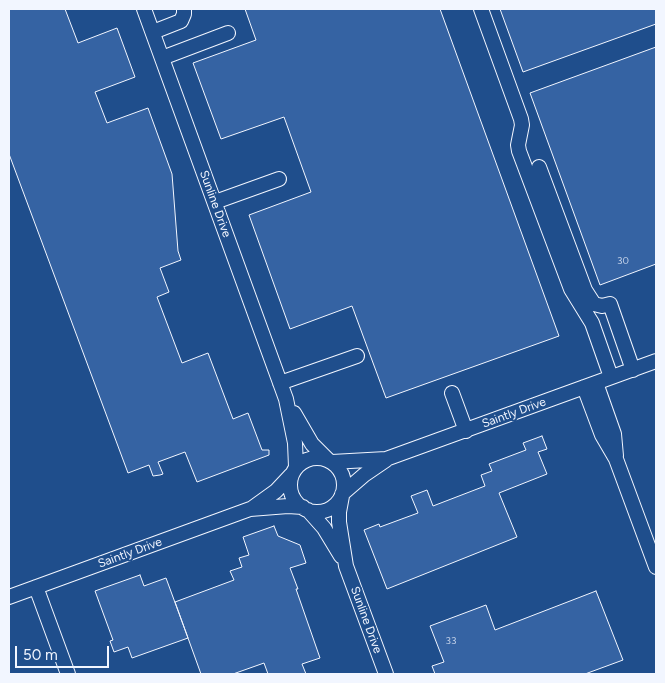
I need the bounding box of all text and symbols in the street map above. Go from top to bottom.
street label: Sunline Drive [196,169,234,239]
house number: 30 [617,255,629,267]
street label: Saintly Drive [480,395,548,431]
street label: Saintly Drive [96,535,164,571]
street label: Sunline Drive [347,585,385,655]
house number: 33 [446,635,456,647]
scale bar [18,636,111,668]
text: 50 m [23,646,58,664]

